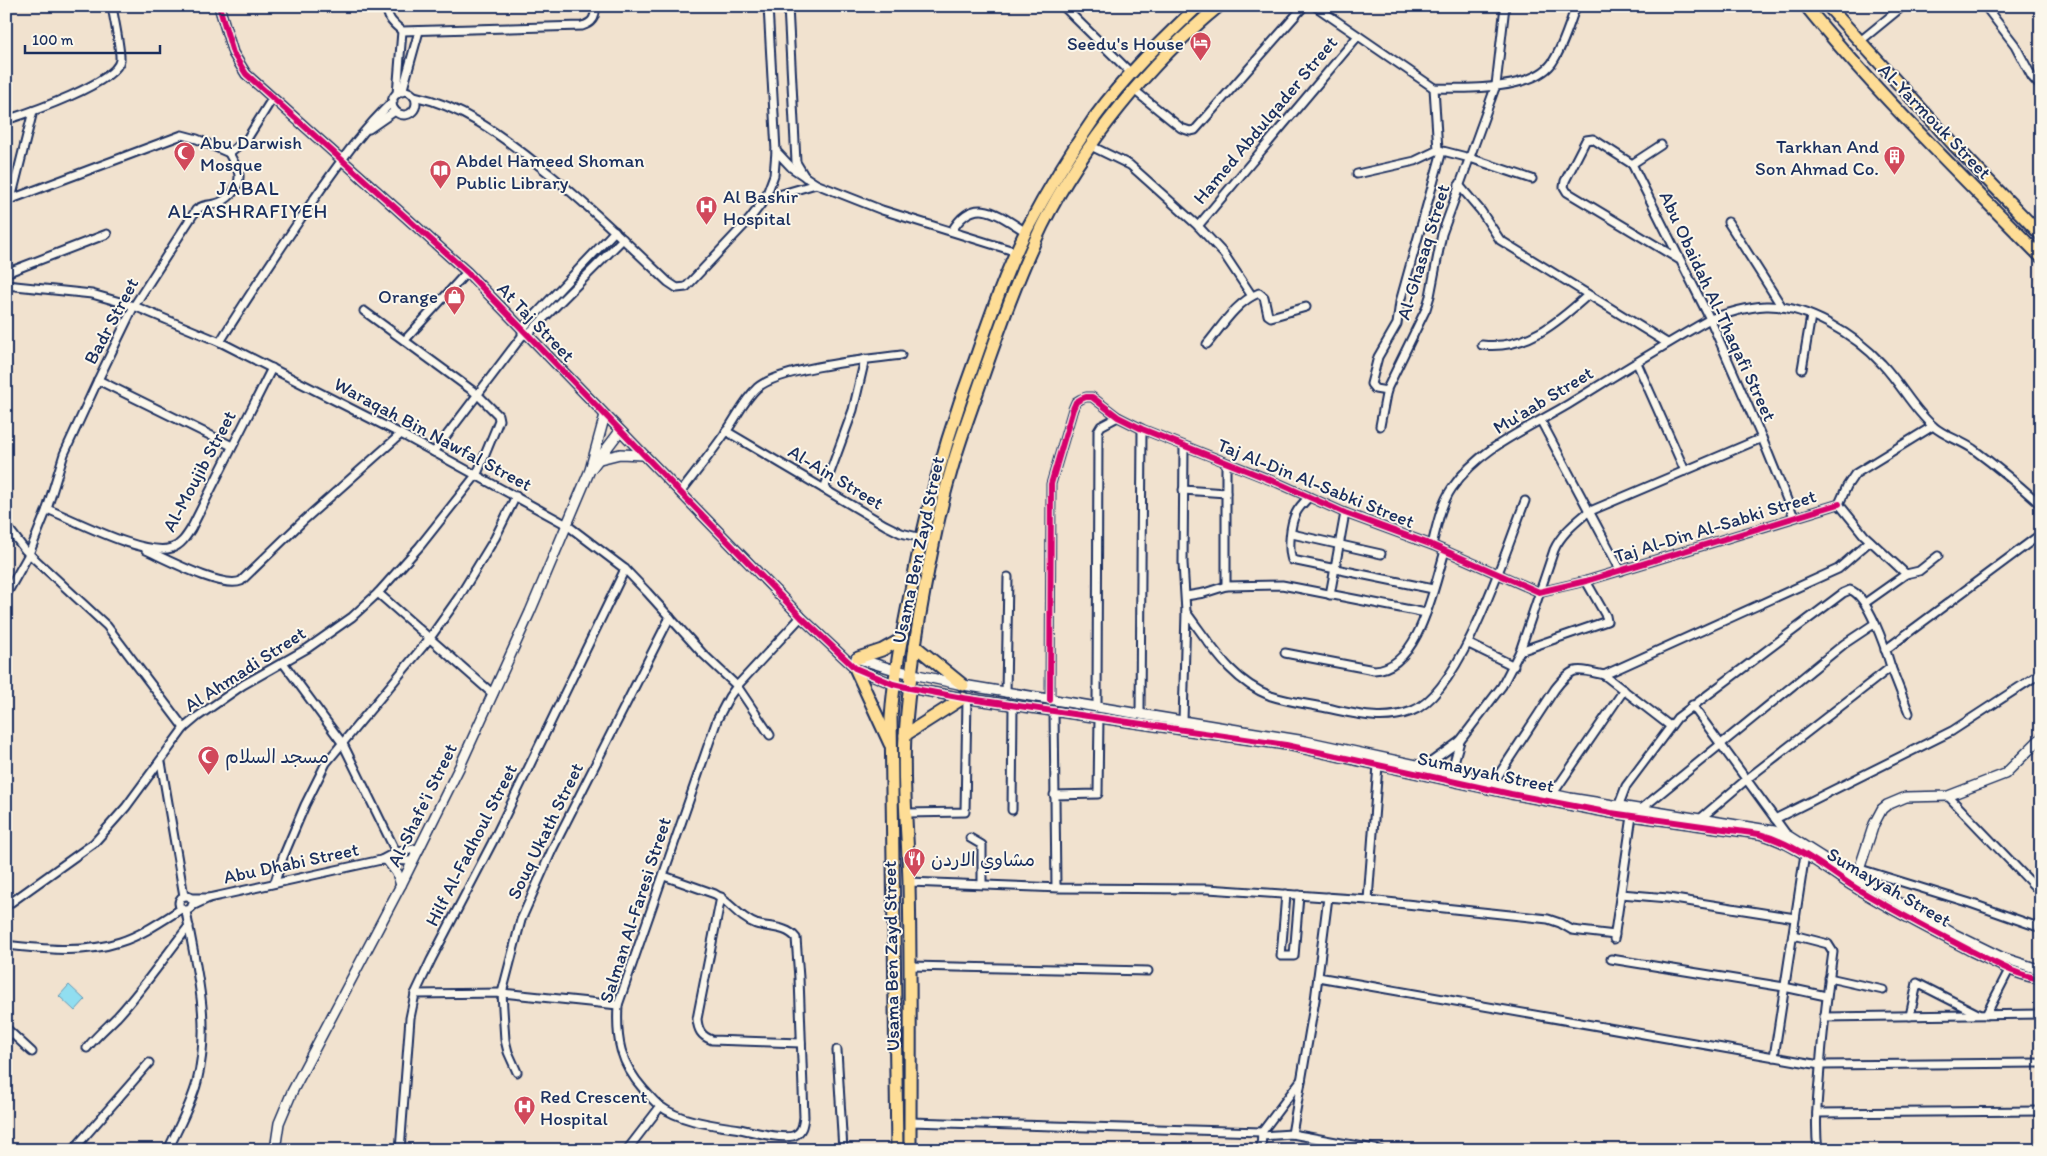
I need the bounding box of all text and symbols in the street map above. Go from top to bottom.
scale bar [25,22,160,54]
text: 100 m [32,31,74,49]
street label: Hamed Abdulqader Street [1188,31,1342,209]
hotel icon: Seedu's House [1188,31,1212,62]
place label: Seedu's House [1067,32,1184,55]
street label: Al-Yarmouk Street [1874,58,1996,184]
place label: Abu Darwish Mosque [200,131,302,176]
place label: Tarkhan And Son Ahmad Co. [1755,135,1880,180]
mosque icon: Abu Darwish Mosque [172,141,196,172]
building icon: Tarkhan And Son Ahmad Co. [1883,145,1907,176]
place label: Abdel Hameed Shoman Public Library [456,149,644,194]
library icon: Abdel Hameed Shoman Public Library [428,159,452,190]
district label: JABAL AL-ASHRAFIYEH [168,176,328,223]
street label: Al-Ghasaq Street [1391,181,1455,323]
place label: Al Bashir Hospital [723,185,798,230]
street label: Abu Obaidah Al-Thaqafi Street [1654,187,1782,425]
hospital icon: Al Bashir Hospital [695,195,719,226]
street label: Badr Street [79,274,143,368]
street label: At Taj Street [492,277,580,367]
shop icon: Orange [442,284,466,315]
place label: Orange [378,285,438,308]
street label: Mu'aab Street [1489,361,1597,439]
street label: Waraqah Bin Nawfal Street [330,372,536,496]
street label: Al-Moujib Street [157,406,241,536]
street label: Taj Al-Din Al-Sabki Street [1214,433,1418,533]
street label: Al-Ain Street [784,440,888,514]
street label: Usama Ben Zayd Street [887,454,949,646]
street label: Taj Al-Din Al-Sabki Street [1611,484,1819,568]
street label: Al Ahmadi Street [180,621,310,717]
street label: Al-Shafe'i Street [382,739,462,871]
mosque icon: مسجد السلام [197,744,221,775]
place label: مسجد السلام [225,745,329,771]
street label: Sumayyah Street [1415,746,1557,798]
street label: Souq Ukath Street [502,759,588,903]
street label: Hilf Al-Fadhoul Street [420,760,522,930]
street label: Salman Al-Faresi Street [594,814,676,1006]
street label: Abu Dhabi Street [221,837,361,889]
street label: Sumayyah Street [1823,842,1955,932]
restaurant icon: مشاوي الاردن [903,847,927,878]
place label: مشاوي الاردن [931,848,1035,874]
street label: Usama Ben Zayd Street [878,860,904,1052]
place label: Red Crescent Hospital [540,1085,647,1130]
hospital icon: Red Crescent Hospital [512,1095,536,1126]

